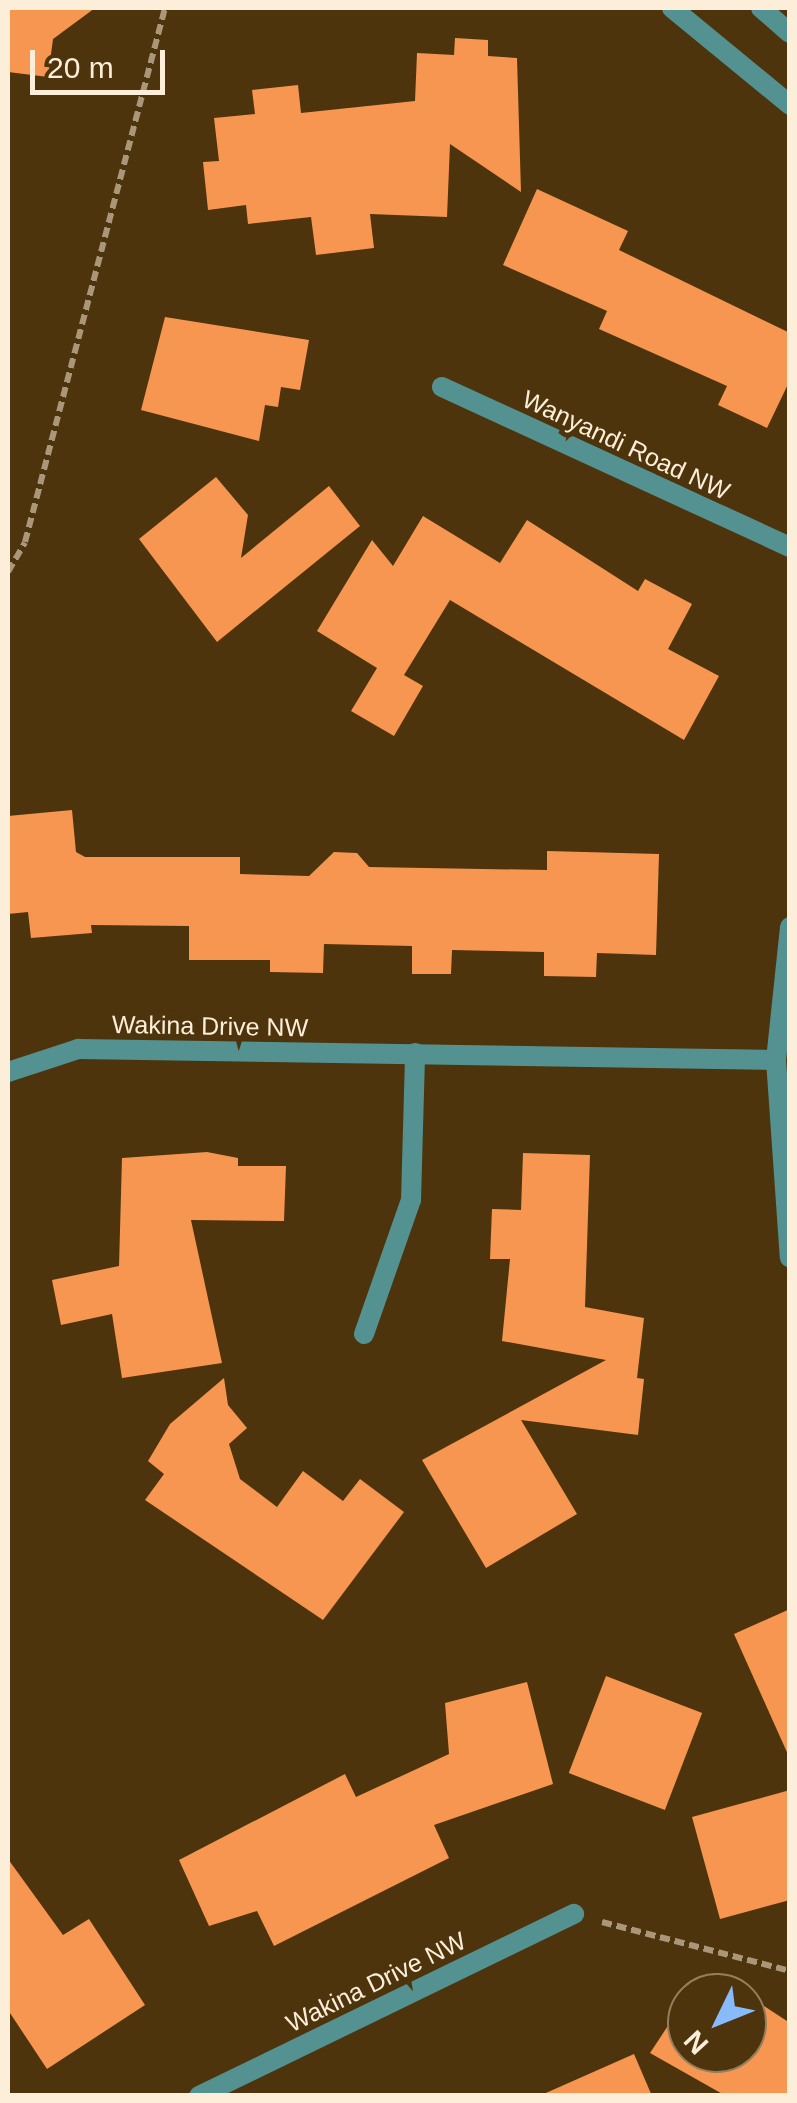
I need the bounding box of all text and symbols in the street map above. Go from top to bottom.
scale bar [35,30,170,92]
text: 20 m [47,51,114,84]
street label: Wanyandi Road NW [517,384,735,506]
street label: Wakina Drive NW [112,1009,308,1043]
street label: Wakina Drive NW [281,1925,471,2039]
north arrow [667,1973,767,2073]
text: N [678,2024,714,2060]

